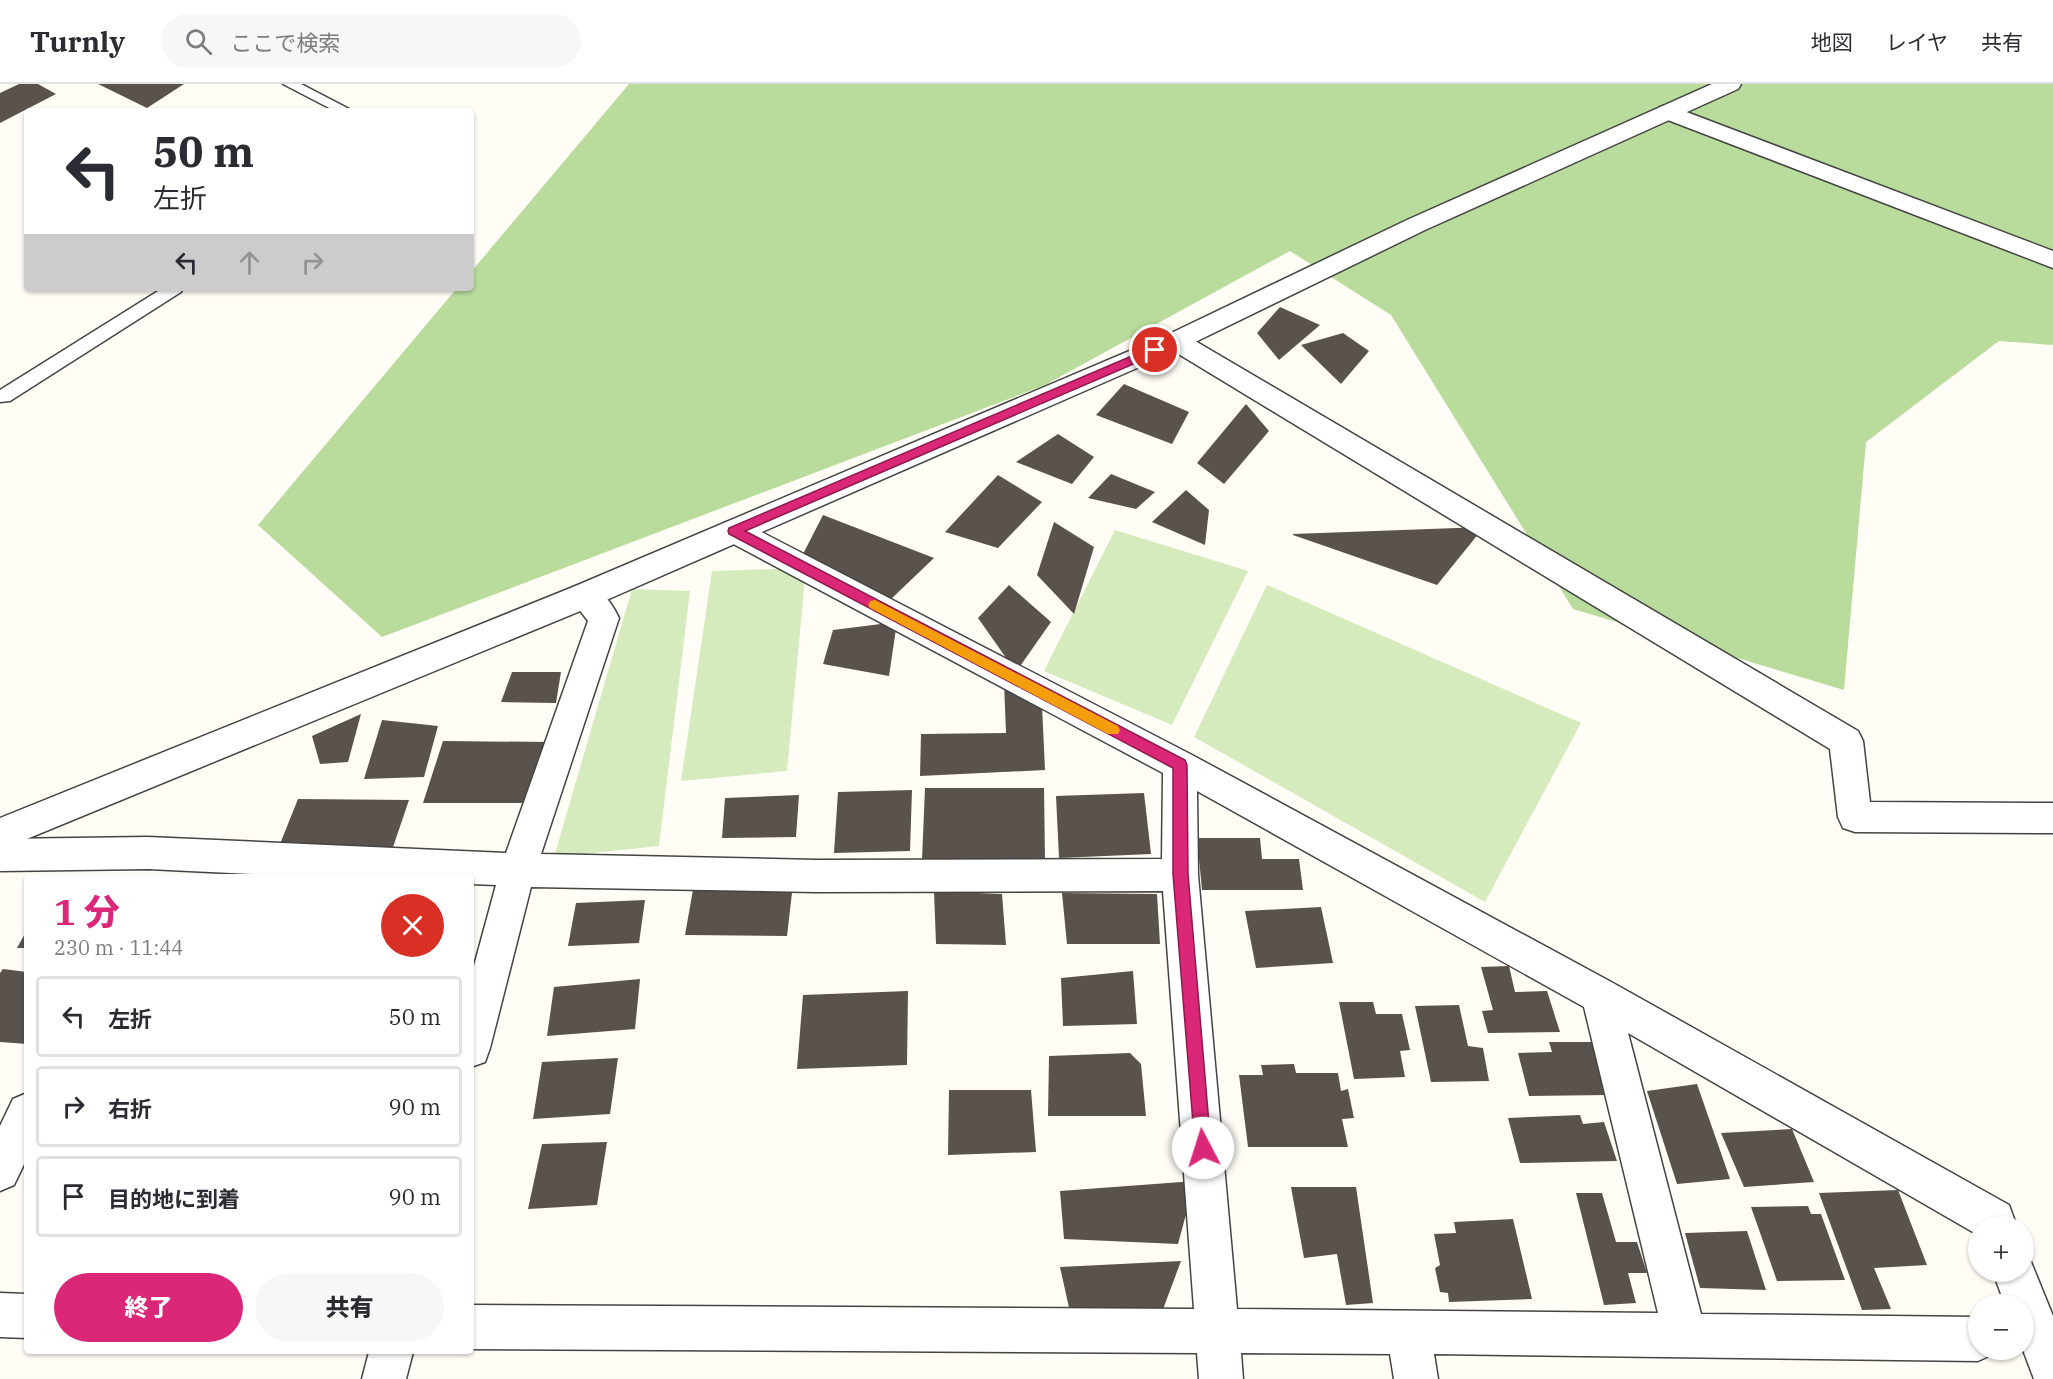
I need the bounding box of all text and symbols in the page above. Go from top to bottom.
search box [161,14,581,68]
text: Turnly [30,23,125,60]
icon: search [182,25,215,58]
text: ここで検索 [230,28,340,57]
text: 地図 [1811,28,1853,56]
text: レイヤ [1886,28,1948,56]
text: 共有 [1981,28,2023,56]
text: 50 m [153,124,254,179]
icon: left [54,132,132,210]
text: 左折 [153,180,207,215]
icon: left [170,246,203,279]
icon: ahead [233,246,266,279]
icon: right [296,246,329,279]
pin [1129,324,1180,375]
icon: arrive [1138,333,1171,366]
text: 1 分 [54,888,120,935]
button: close [381,894,444,957]
text: 230 m · 11:44 [54,934,183,961]
icon: left [57,1000,90,1033]
text: 50 m [389,1002,441,1031]
text: 左折 [108,1004,152,1033]
icon: right [57,1090,90,1123]
text: 90 m [389,1092,441,1121]
text: 右折 [108,1094,152,1123]
position arrow [1171,1116,1235,1180]
icon: arrive [57,1180,90,1213]
text: 90 m [389,1182,441,1211]
text: 目的地に到着 [108,1184,240,1213]
map controls [1968,1216,2034,1360]
button: + [1968,1216,2034,1282]
button: 終了 [54,1273,243,1342]
button: 共有 [255,1273,444,1342]
button: − [1968,1294,2034,1360]

